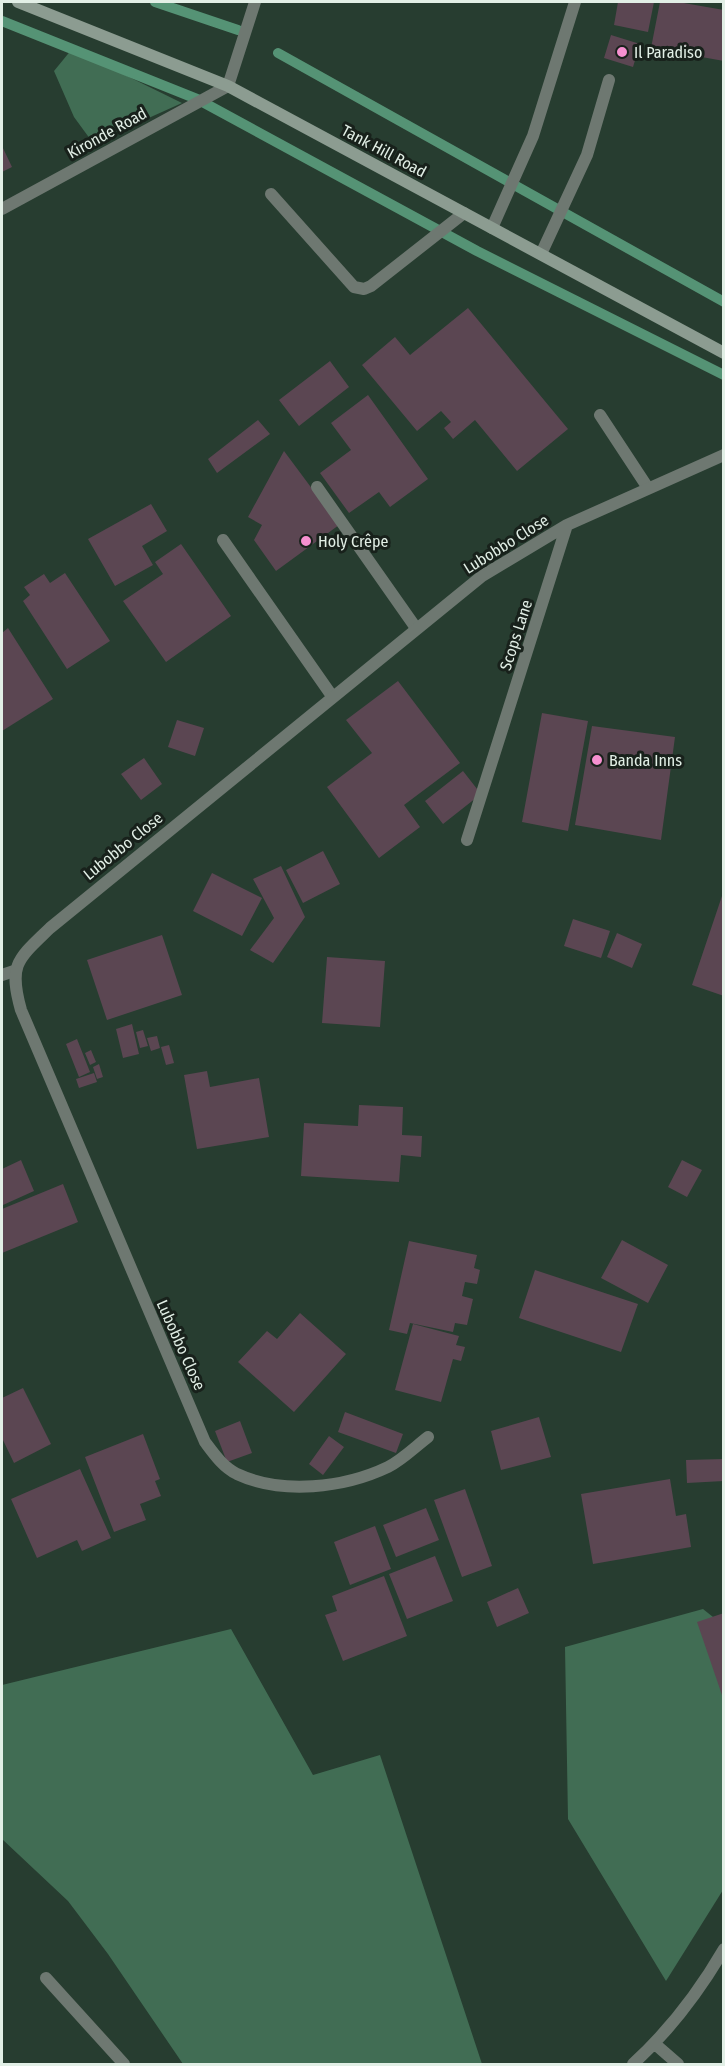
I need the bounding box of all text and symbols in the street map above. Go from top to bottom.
place label: Il Paradiso [634,43,702,62]
marker: Il Paradiso [615,45,629,59]
street label: Kironde Road [64,103,150,163]
street label: Tank Hill Road [338,121,430,181]
street label: Lubobbo Close [460,510,552,578]
place label: Holy Crêpe [318,532,389,551]
marker: Holy Crêpe [299,534,313,548]
street label: Scops Lane [496,597,536,673]
place label: Banda Inns [609,751,682,770]
marker: Banda Inns [590,753,604,767]
street label: Lubobbo Close [79,808,167,884]
street label: Lubobbo Close [153,1297,209,1393]

